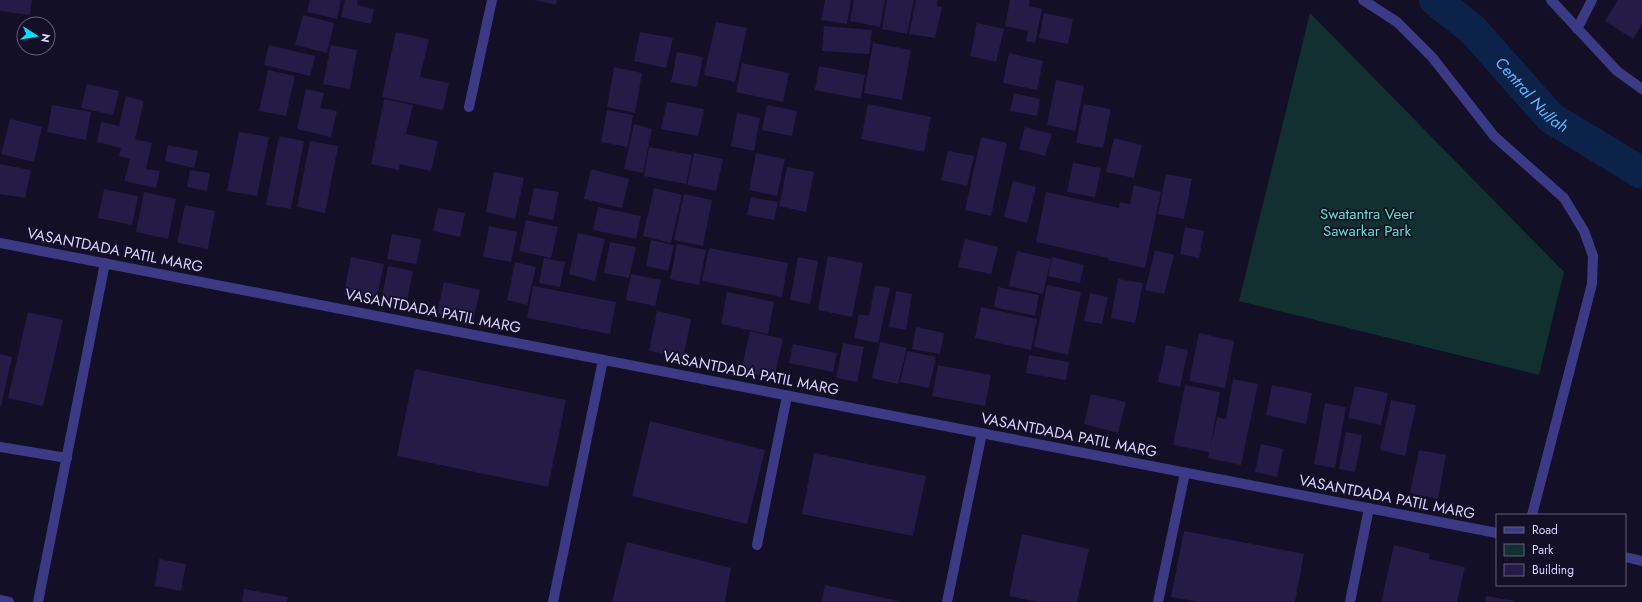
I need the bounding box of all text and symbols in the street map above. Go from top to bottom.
north arrow [16,16,56,56]
text: N [37,32,55,44]
water label: Central Nullah [1490,51,1573,138]
park label: Swatantra Veer Sawarkar Park [1320,203,1415,242]
street label: VASANTDADA PATIL MARG [25,222,205,278]
street label: VASANTDADA PATIL MARG [343,283,523,339]
street label: VASANTDADA PATIL MARG [661,345,841,401]
street label: VASANTDADA PATIL MARG [979,407,1159,463]
street label: VASANTDADA PATIL MARG [1297,469,1477,525]
legend [1496,514,1626,586]
text: Road [1532,521,1558,539]
text: Park [1532,541,1554,559]
text: Building [1532,561,1574,579]

